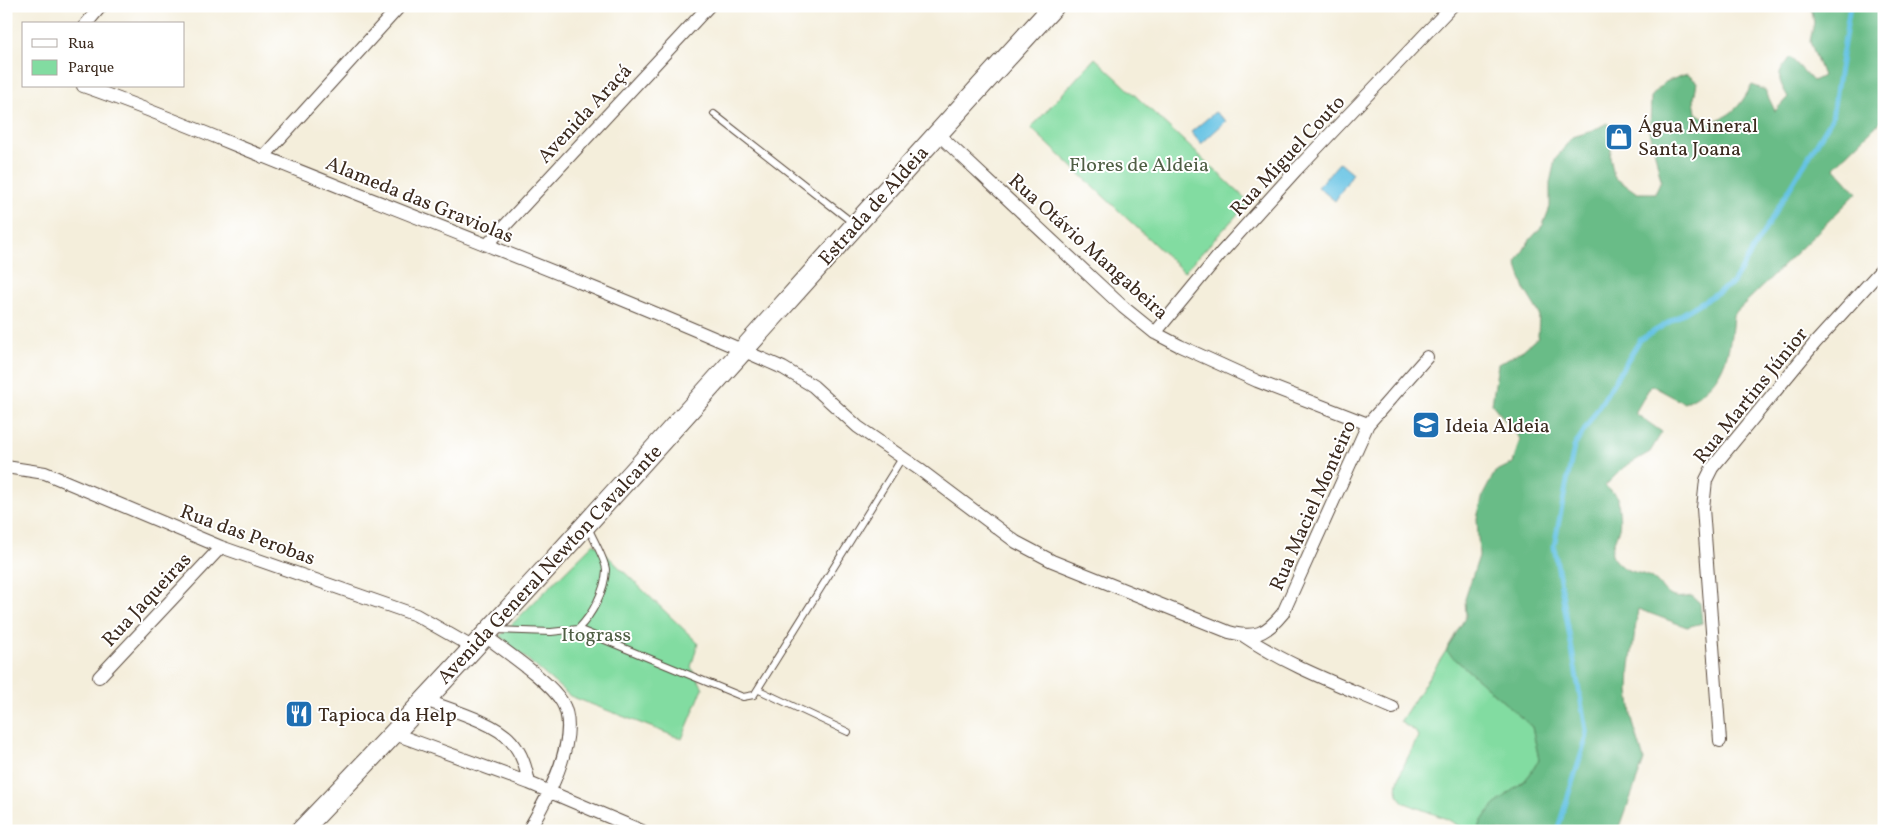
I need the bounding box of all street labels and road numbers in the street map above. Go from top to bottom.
street label: Avenida Araçá [532,58,639,170]
street label: Rua Miguel Couto [1225,89,1352,223]
street label: Estrada de Aldeia [813,140,936,272]
street label: Alameda das Graviolas [321,150,517,251]
street label: Rua Otávio Mangabeira [1002,168,1174,327]
street label: Rua Martins Júnior [1688,322,1815,470]
street label: Rua Maciel Monteiro [1264,416,1364,596]
street label: Avenida General Newton Cavalcante [432,439,669,692]
street label: Rua das Perobas [176,498,319,573]
street label: Rua Jaqueiras [96,547,199,654]

